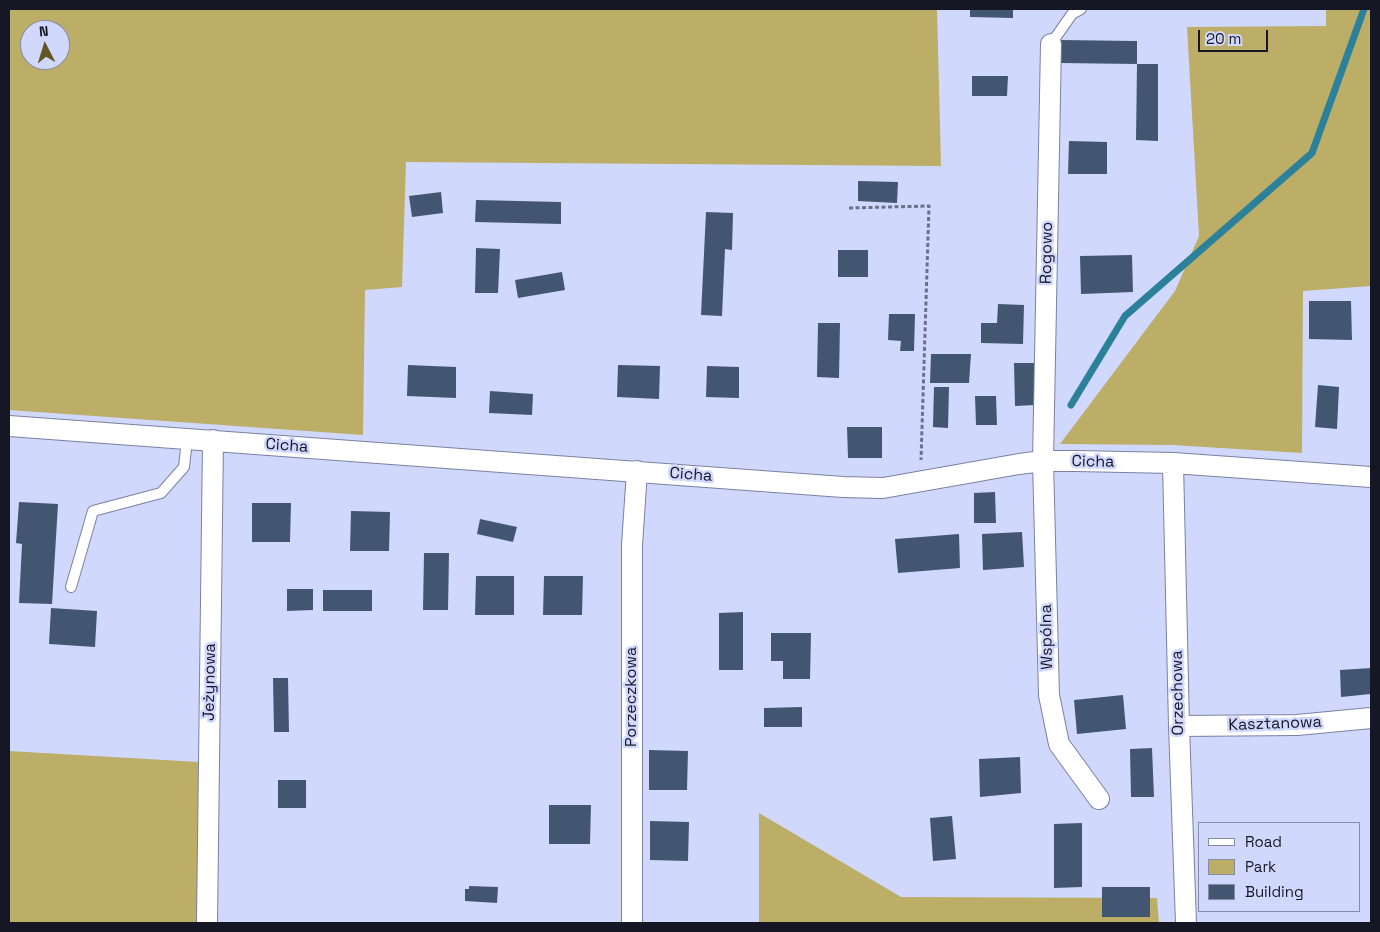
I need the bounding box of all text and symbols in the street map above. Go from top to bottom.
north arrow [20,20,70,70]
scale bar [1200,20,1270,52]
text: N [38,22,49,40]
text: 20 m [1206,29,1241,48]
street label: Rogowo [1037,222,1057,284]
street label: Cicha [265,435,309,457]
street label: Cicha [1071,452,1115,472]
street label: Cicha [669,464,713,486]
street label: Wspólna [1037,604,1057,670]
street label: Jeżynowa [200,643,220,721]
street label: Porzeczkowa [622,647,642,747]
street label: Orzechowa [1168,650,1188,736]
street label: Kasztanowa [1228,713,1322,735]
legend [1198,822,1360,912]
text: Road [1245,832,1282,851]
text: Park [1245,857,1276,876]
text: Building [1245,882,1304,901]

